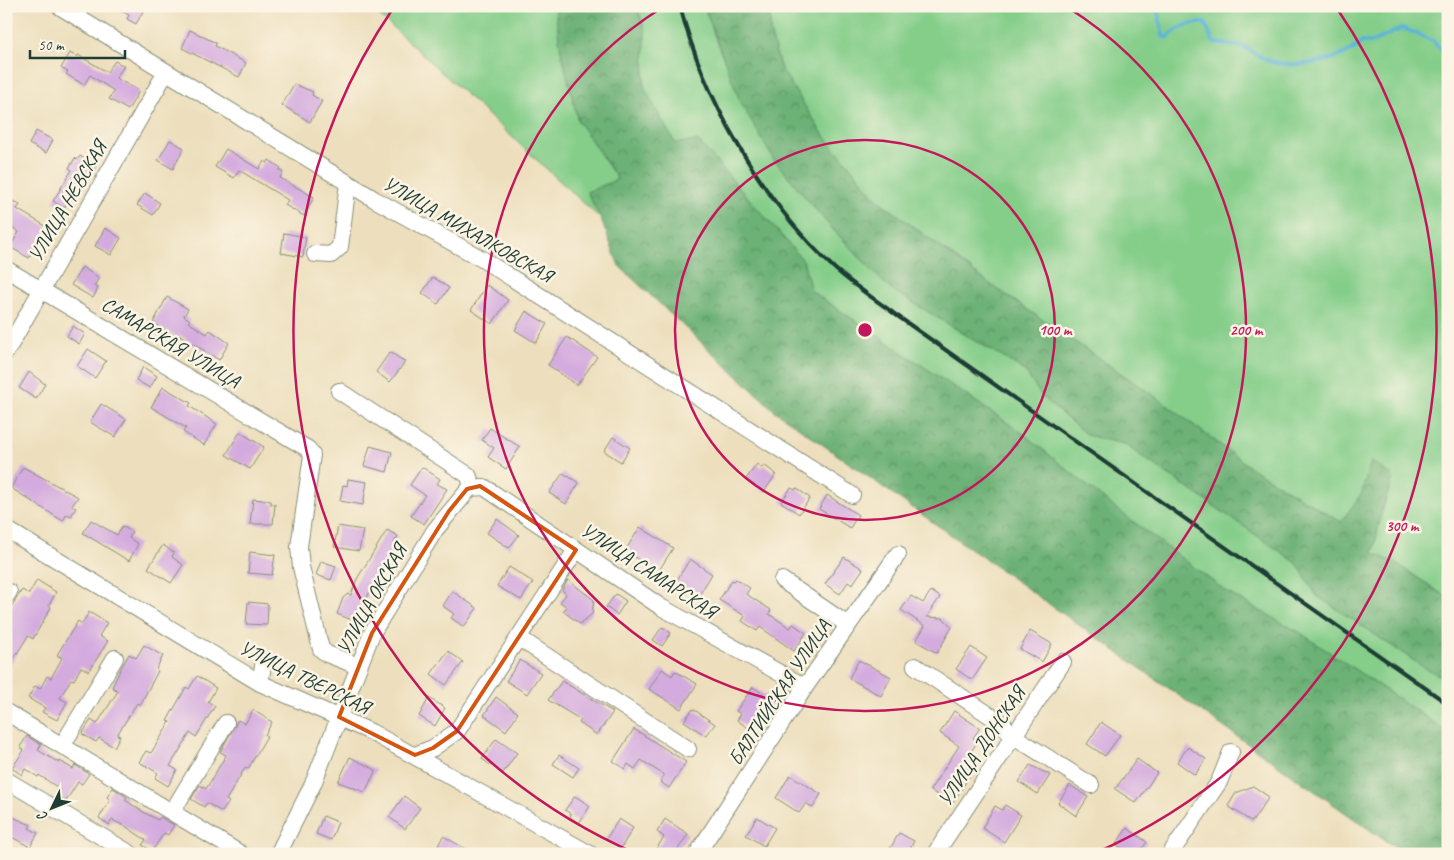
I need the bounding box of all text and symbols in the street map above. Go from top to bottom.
scale bar [30,28,125,60]
text: 50 m [38,36,65,55]
street label: УЛИЦА НЕВСКАЯ [23,134,114,266]
street label: УЛИЦА МИХАЛКОВСКАЯ [379,171,559,289]
street label: САМАРСКАЯ УЛИЦА [97,291,245,394]
centre of rings [856,321,874,339]
text: 100 m [1039,321,1073,340]
text: 200 m [1230,321,1264,340]
street label: УЛИЦА САМАРСКАЯ [576,517,724,625]
text: 300 m [1386,517,1420,536]
street label: УЛИЦА ОКСКАЯ [331,537,414,659]
street label: БАЛТИЙСКАЯ УЛИЦА [723,614,836,770]
street label: УЛИЦА ТВЕРСКАЯ [235,635,377,721]
street label: УЛИЦА ДОНСКАЯ [932,679,1033,811]
north arrow [28,782,78,832]
text: С [33,807,51,825]

